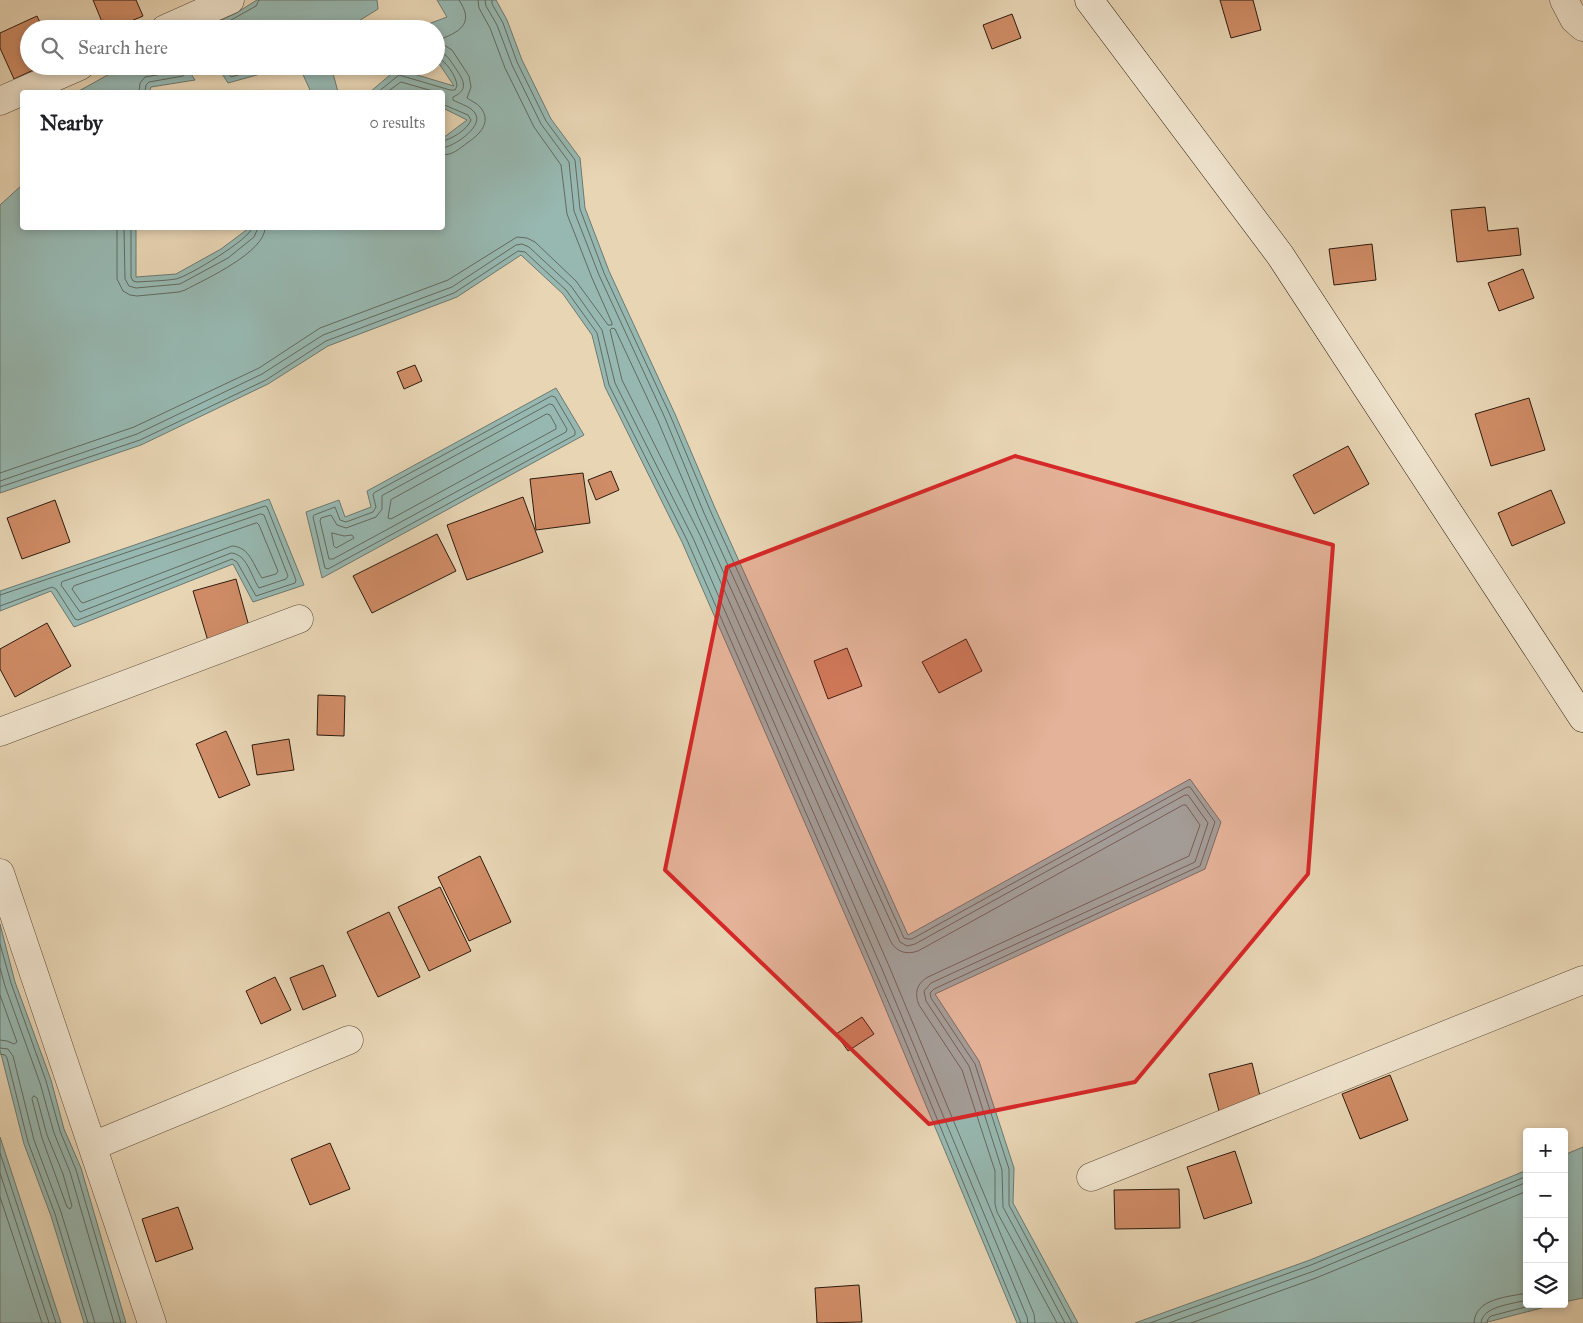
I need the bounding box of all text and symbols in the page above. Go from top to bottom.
search box [20,20,445,75]
icon: search [38,34,66,62]
text: Search here [78,36,168,59]
text: Nearby [40,110,103,136]
text: 0 results [370,113,425,132]
map controls [1523,1128,1568,1308]
button: + [1523,1128,1568,1173]
button: − [1523,1173,1568,1218]
button: locate [1523,1218,1568,1263]
button: layers [1523,1263,1568,1308]

